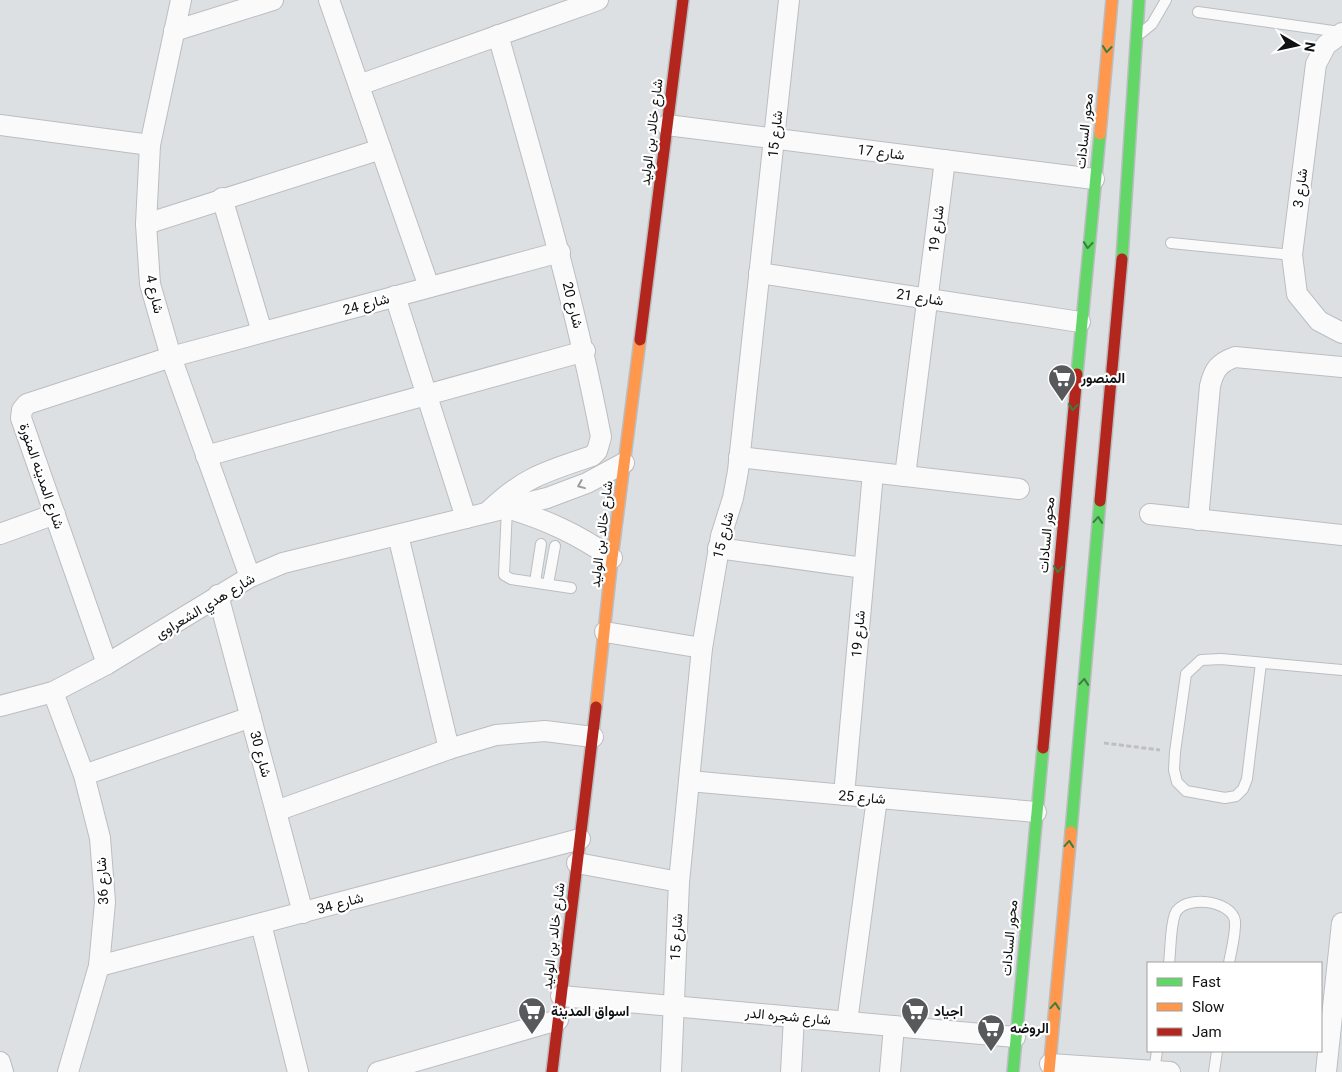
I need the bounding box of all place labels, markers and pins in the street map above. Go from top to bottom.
supermarket icon: المنصور [1047,363,1077,402]
place label: المنصور [1080,370,1125,387]
supermarket icon: اسواق المدينة [517,996,547,1035]
supermarket icon: اجياد [900,996,930,1035]
place label: اسواق المدينة [551,1003,629,1020]
place label: اجياد [934,1003,963,1020]
supermarket icon: الروضه [976,1013,1006,1052]
place label: الروضه [1010,1020,1049,1037]

